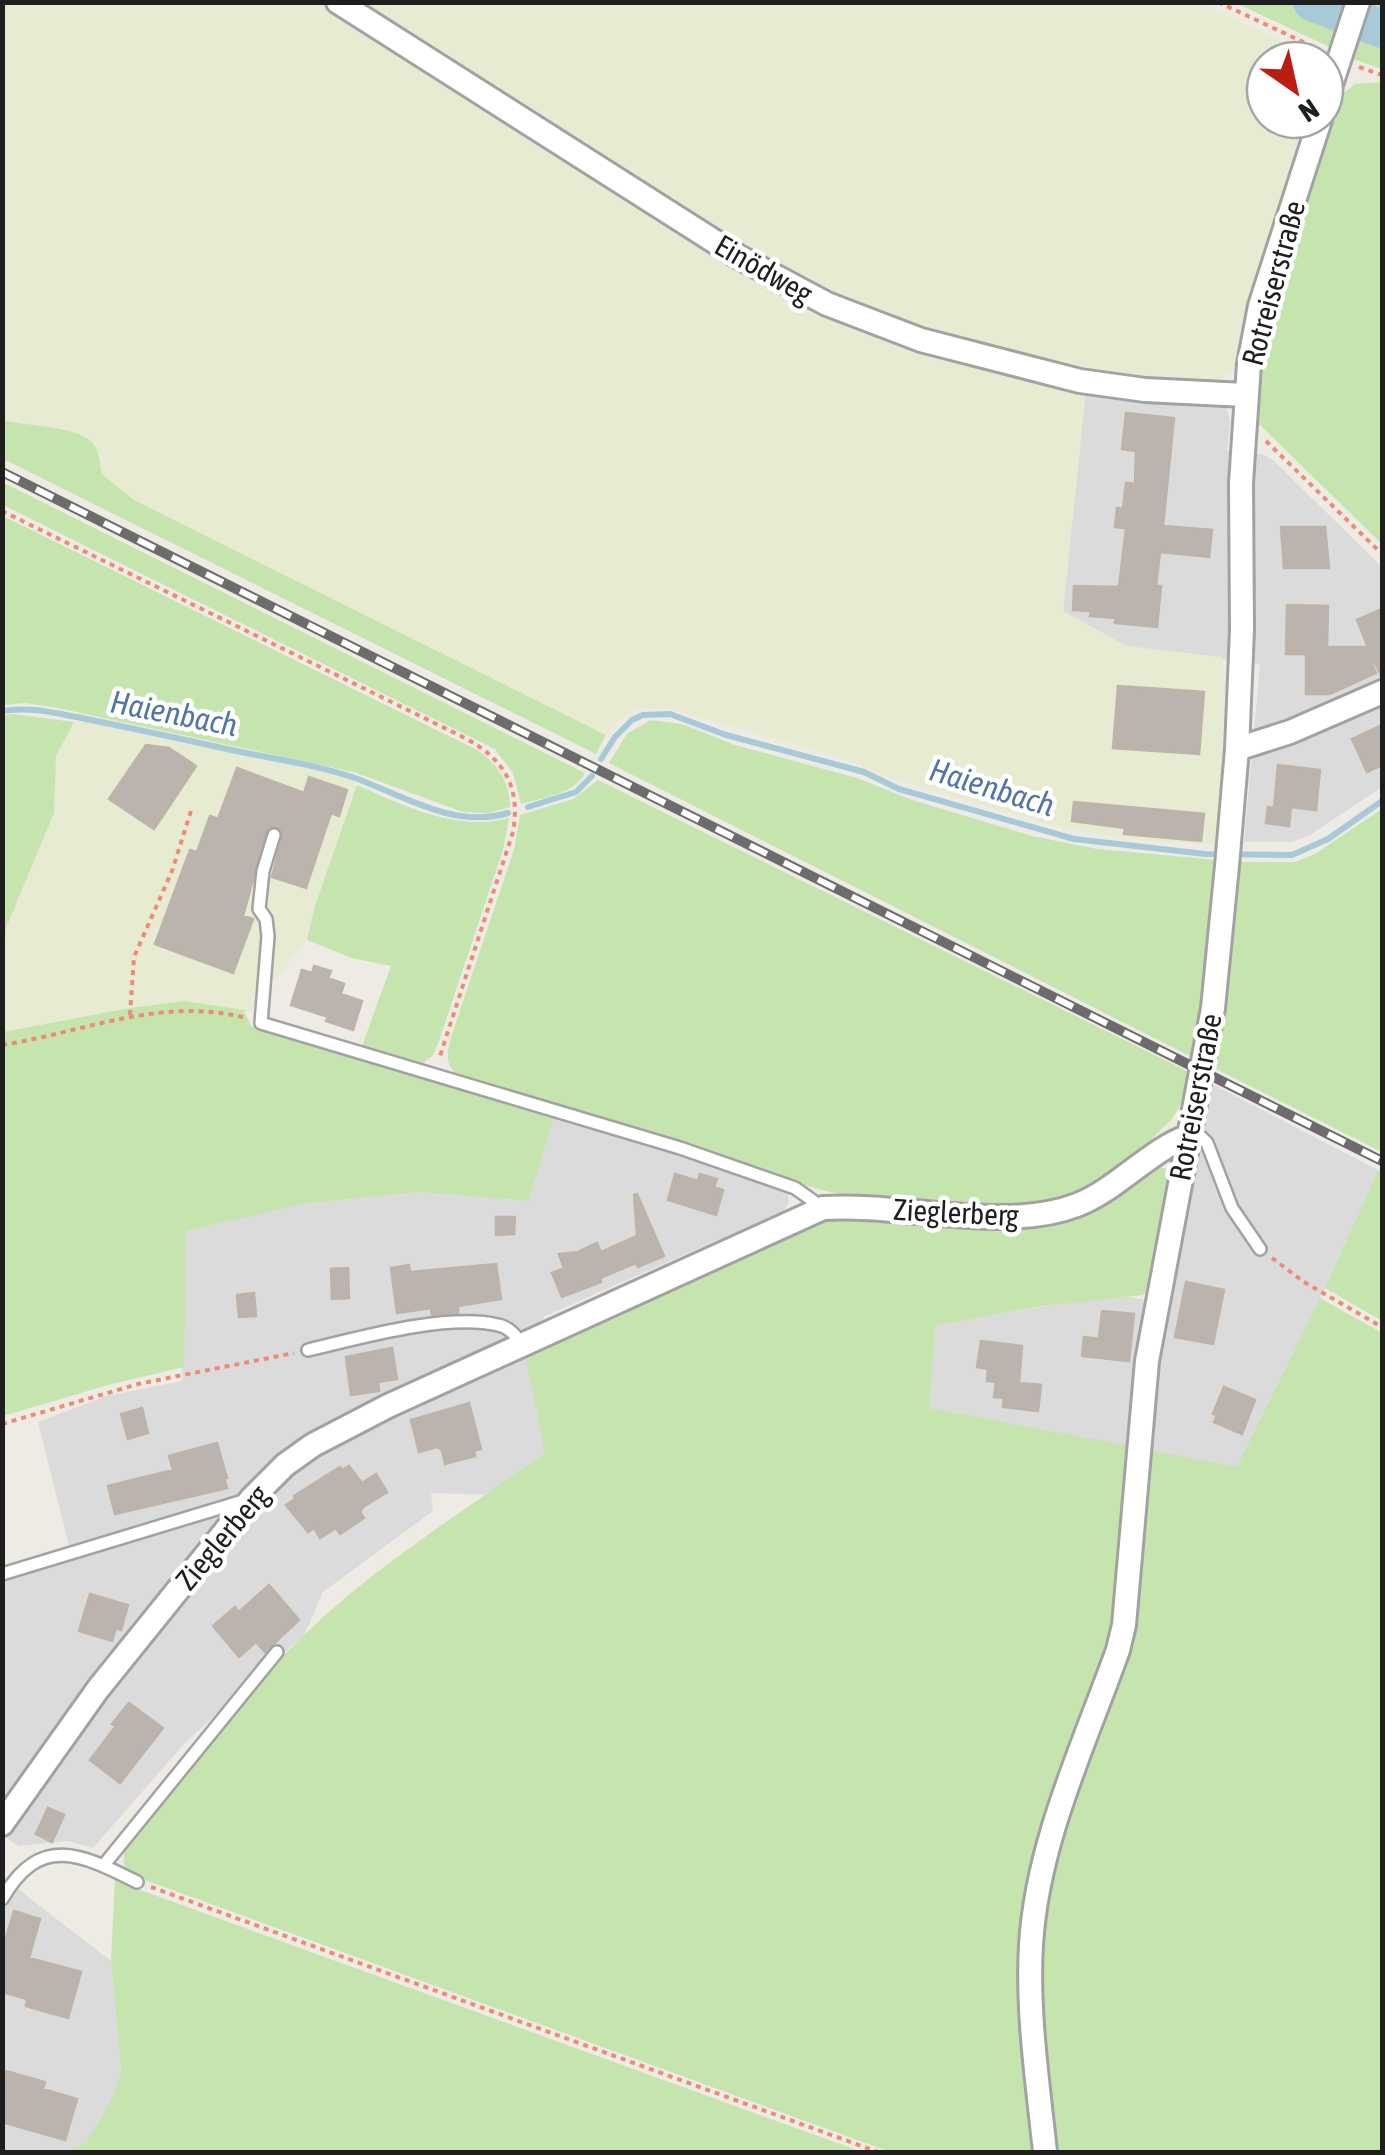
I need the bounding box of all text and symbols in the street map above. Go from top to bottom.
north arrow [1245,40,1345,140]
text: N [1293,93,1325,129]
street label: Rotreiserstraße [1235,197,1311,369]
street label: Einödweg [709,228,819,310]
water label: Haienbach [108,683,240,743]
water label: Haienbach [925,751,1059,823]
street label: Rotreiserstraße [1162,1011,1228,1183]
street label: Zieglerberg [892,1192,1020,1232]
street label: Zieglerberg [169,1478,275,1596]

